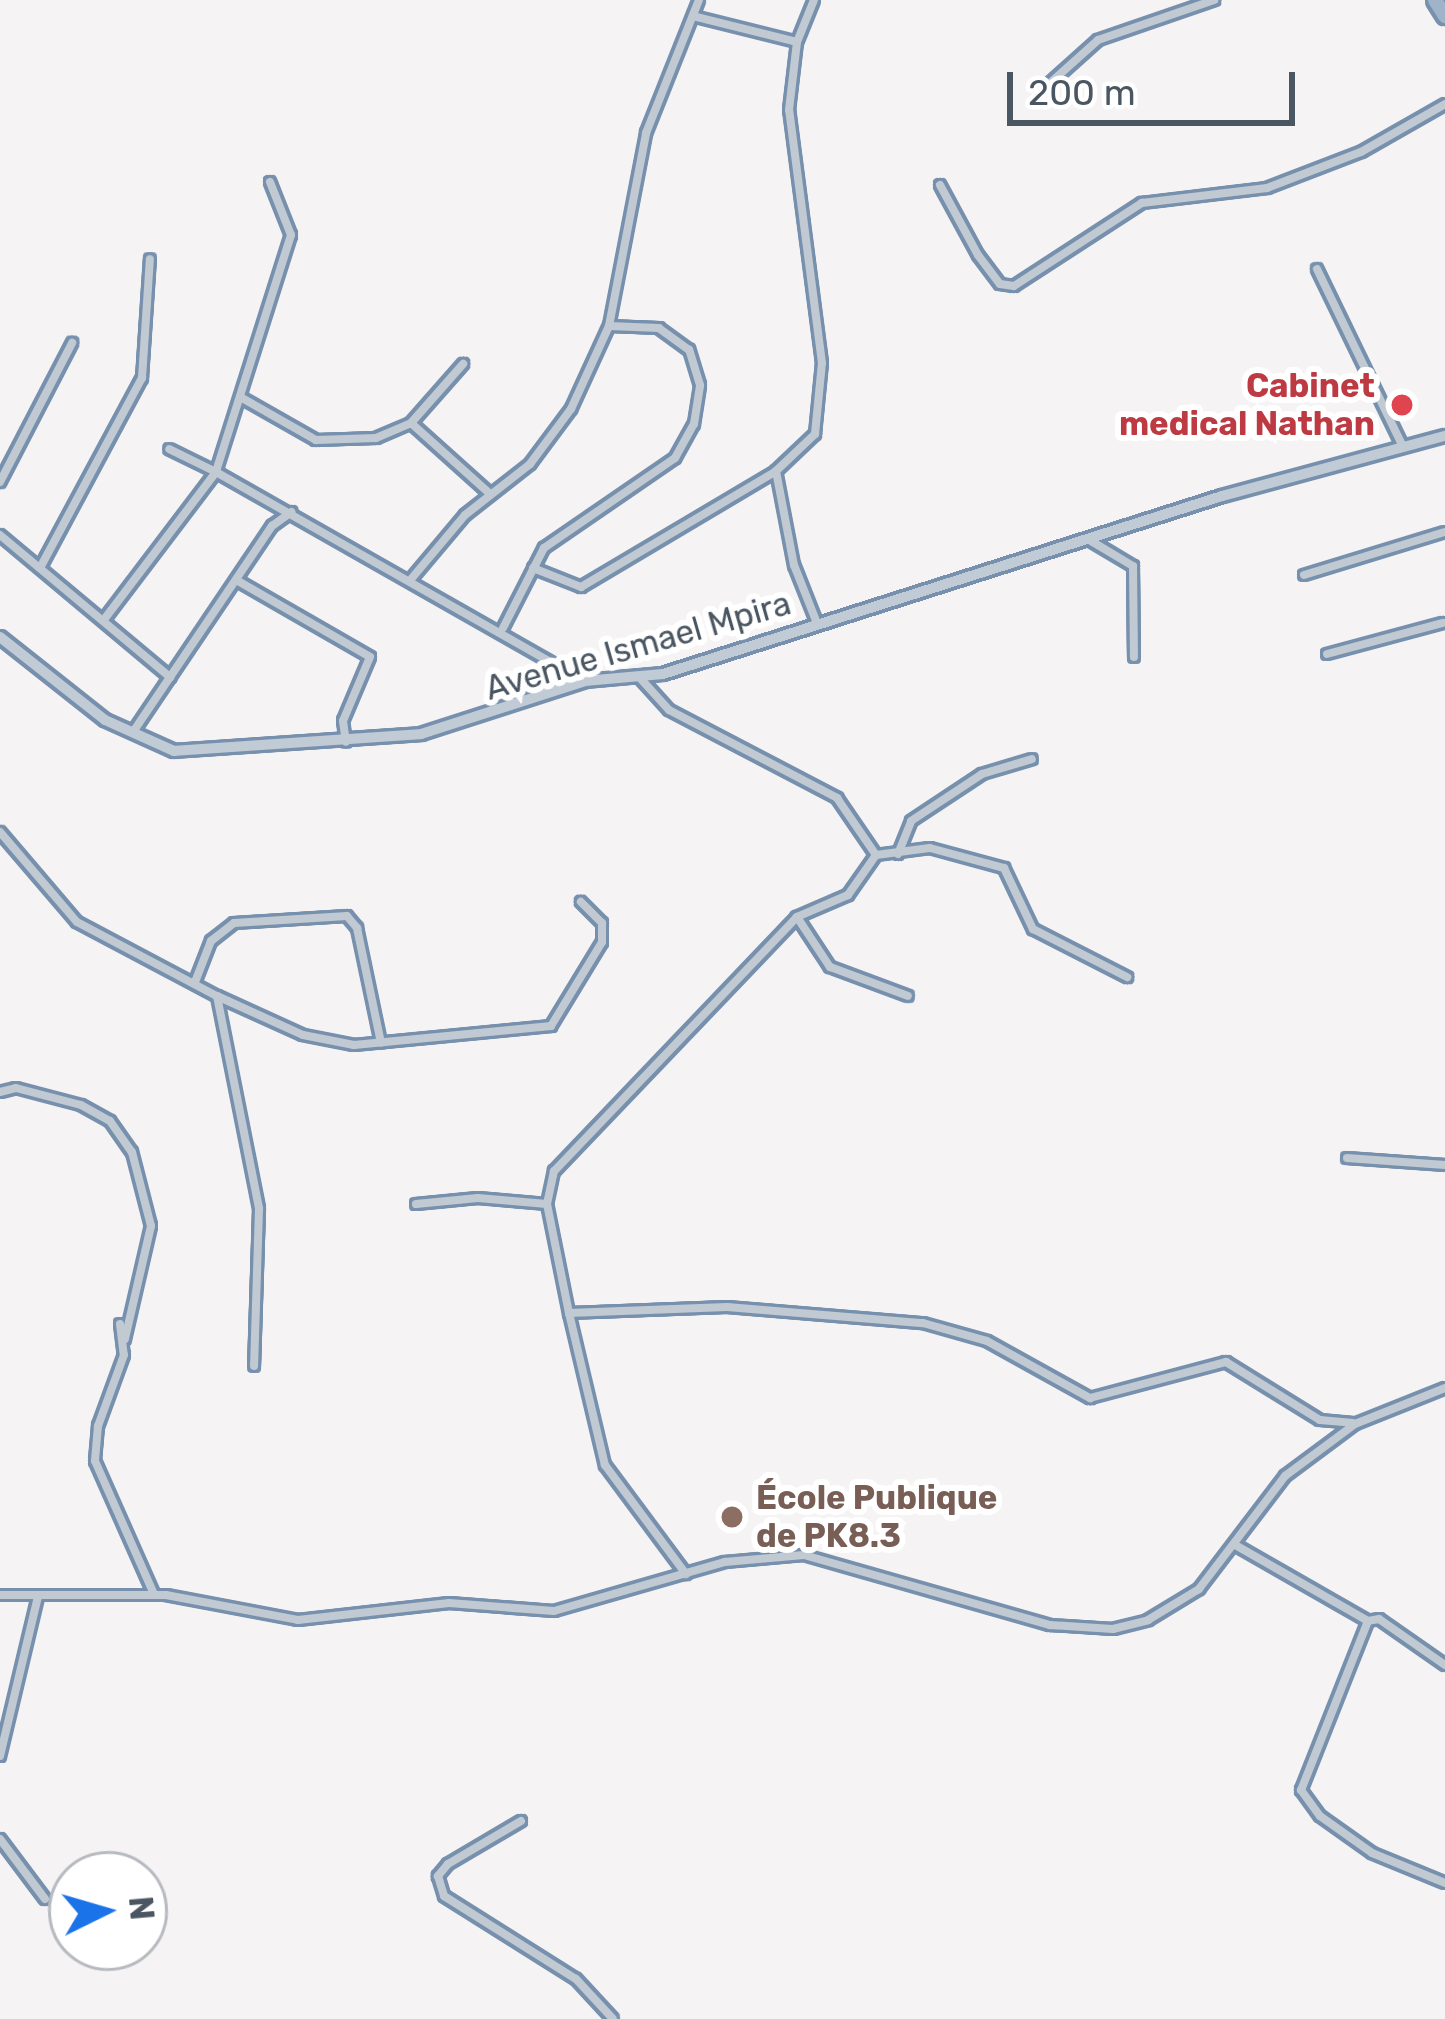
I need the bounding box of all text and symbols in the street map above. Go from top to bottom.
scale bar [1013,48,1301,122]
text: 200 m [1028,71,1136,114]
place label: Cabinet medical Nathan [1119,366,1375,444]
marker: Cabinet medical Nathan [1386,389,1418,421]
street label: Avenue Ismael Mpira [481,583,795,709]
place label: École Publique de PK8.3 [756,1478,997,1556]
marker: École Publique de PK8.3 [719,1504,745,1530]
north arrow [48,1851,168,1971]
text: N [121,1895,162,1922]

